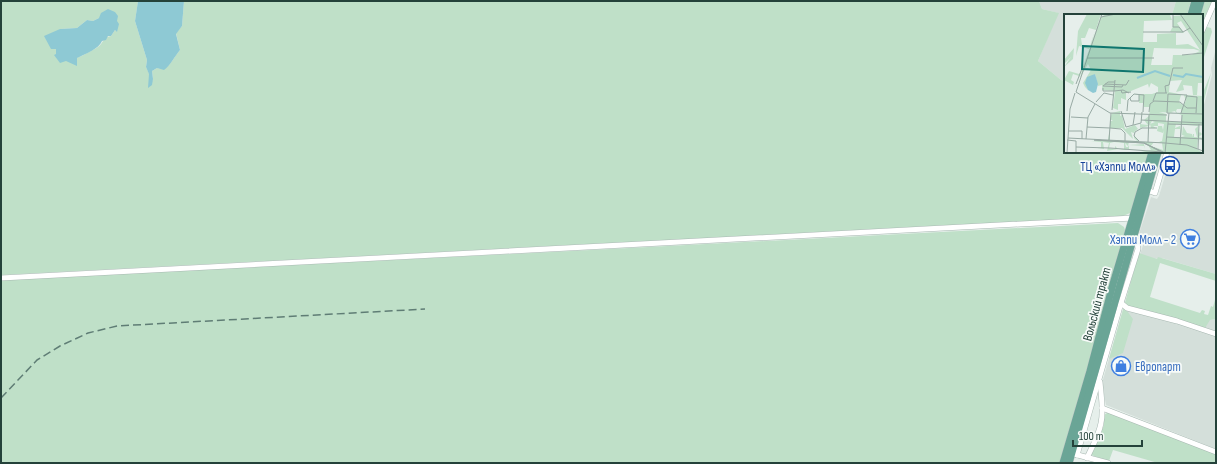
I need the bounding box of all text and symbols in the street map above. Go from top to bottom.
inset map [1064,14,1203,153]
bus stop icon: ТЦ «Хэппи Молл» [1159,155,1181,177]
place label: ТЦ «Хэппи Молл» [1080,159,1156,175]
supermarket icon: Хэппи Молл - 2 [1179,228,1201,250]
place label: Хэппи Молл - 2 [1109,232,1176,248]
street label: Вольский тракт [1079,266,1114,343]
shop icon: Европарт [1110,355,1132,377]
place label: Европарт [1135,359,1181,375]
scale bar [1073,422,1142,448]
text: 100 m [1079,429,1104,444]

